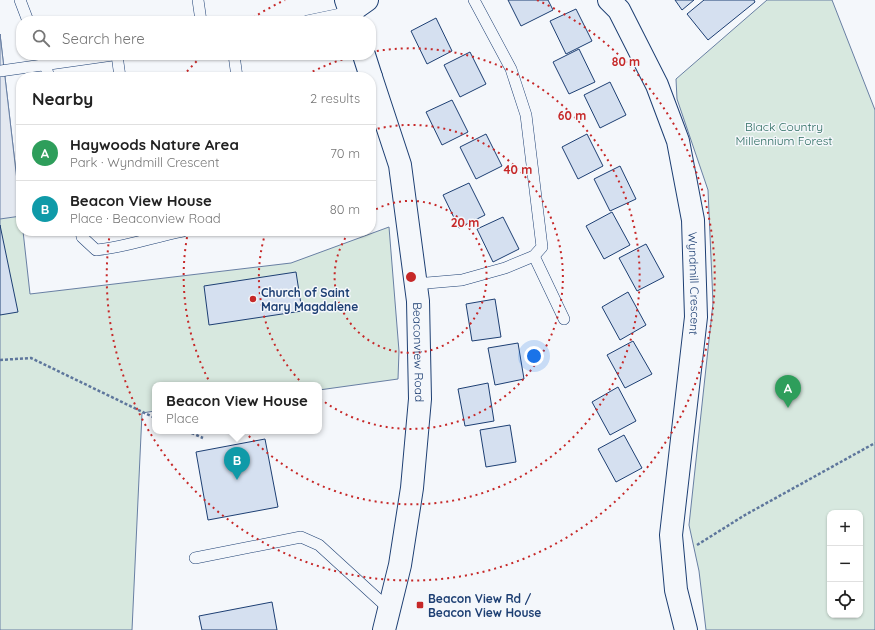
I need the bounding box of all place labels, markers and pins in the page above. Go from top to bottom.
centre of rings [404,270,418,284]
place label: Church of Saint Mary Magdalene [261,285,358,314]
marker: Church of Saint Mary Magdalene [248,294,258,304]
pin: A [775,375,801,408]
pin: B [224,447,250,480]
place label: Beacon View Rd / Beacon View House [428,591,541,620]
marker: Beacon View Rd / Beacon View House [415,600,425,610]

